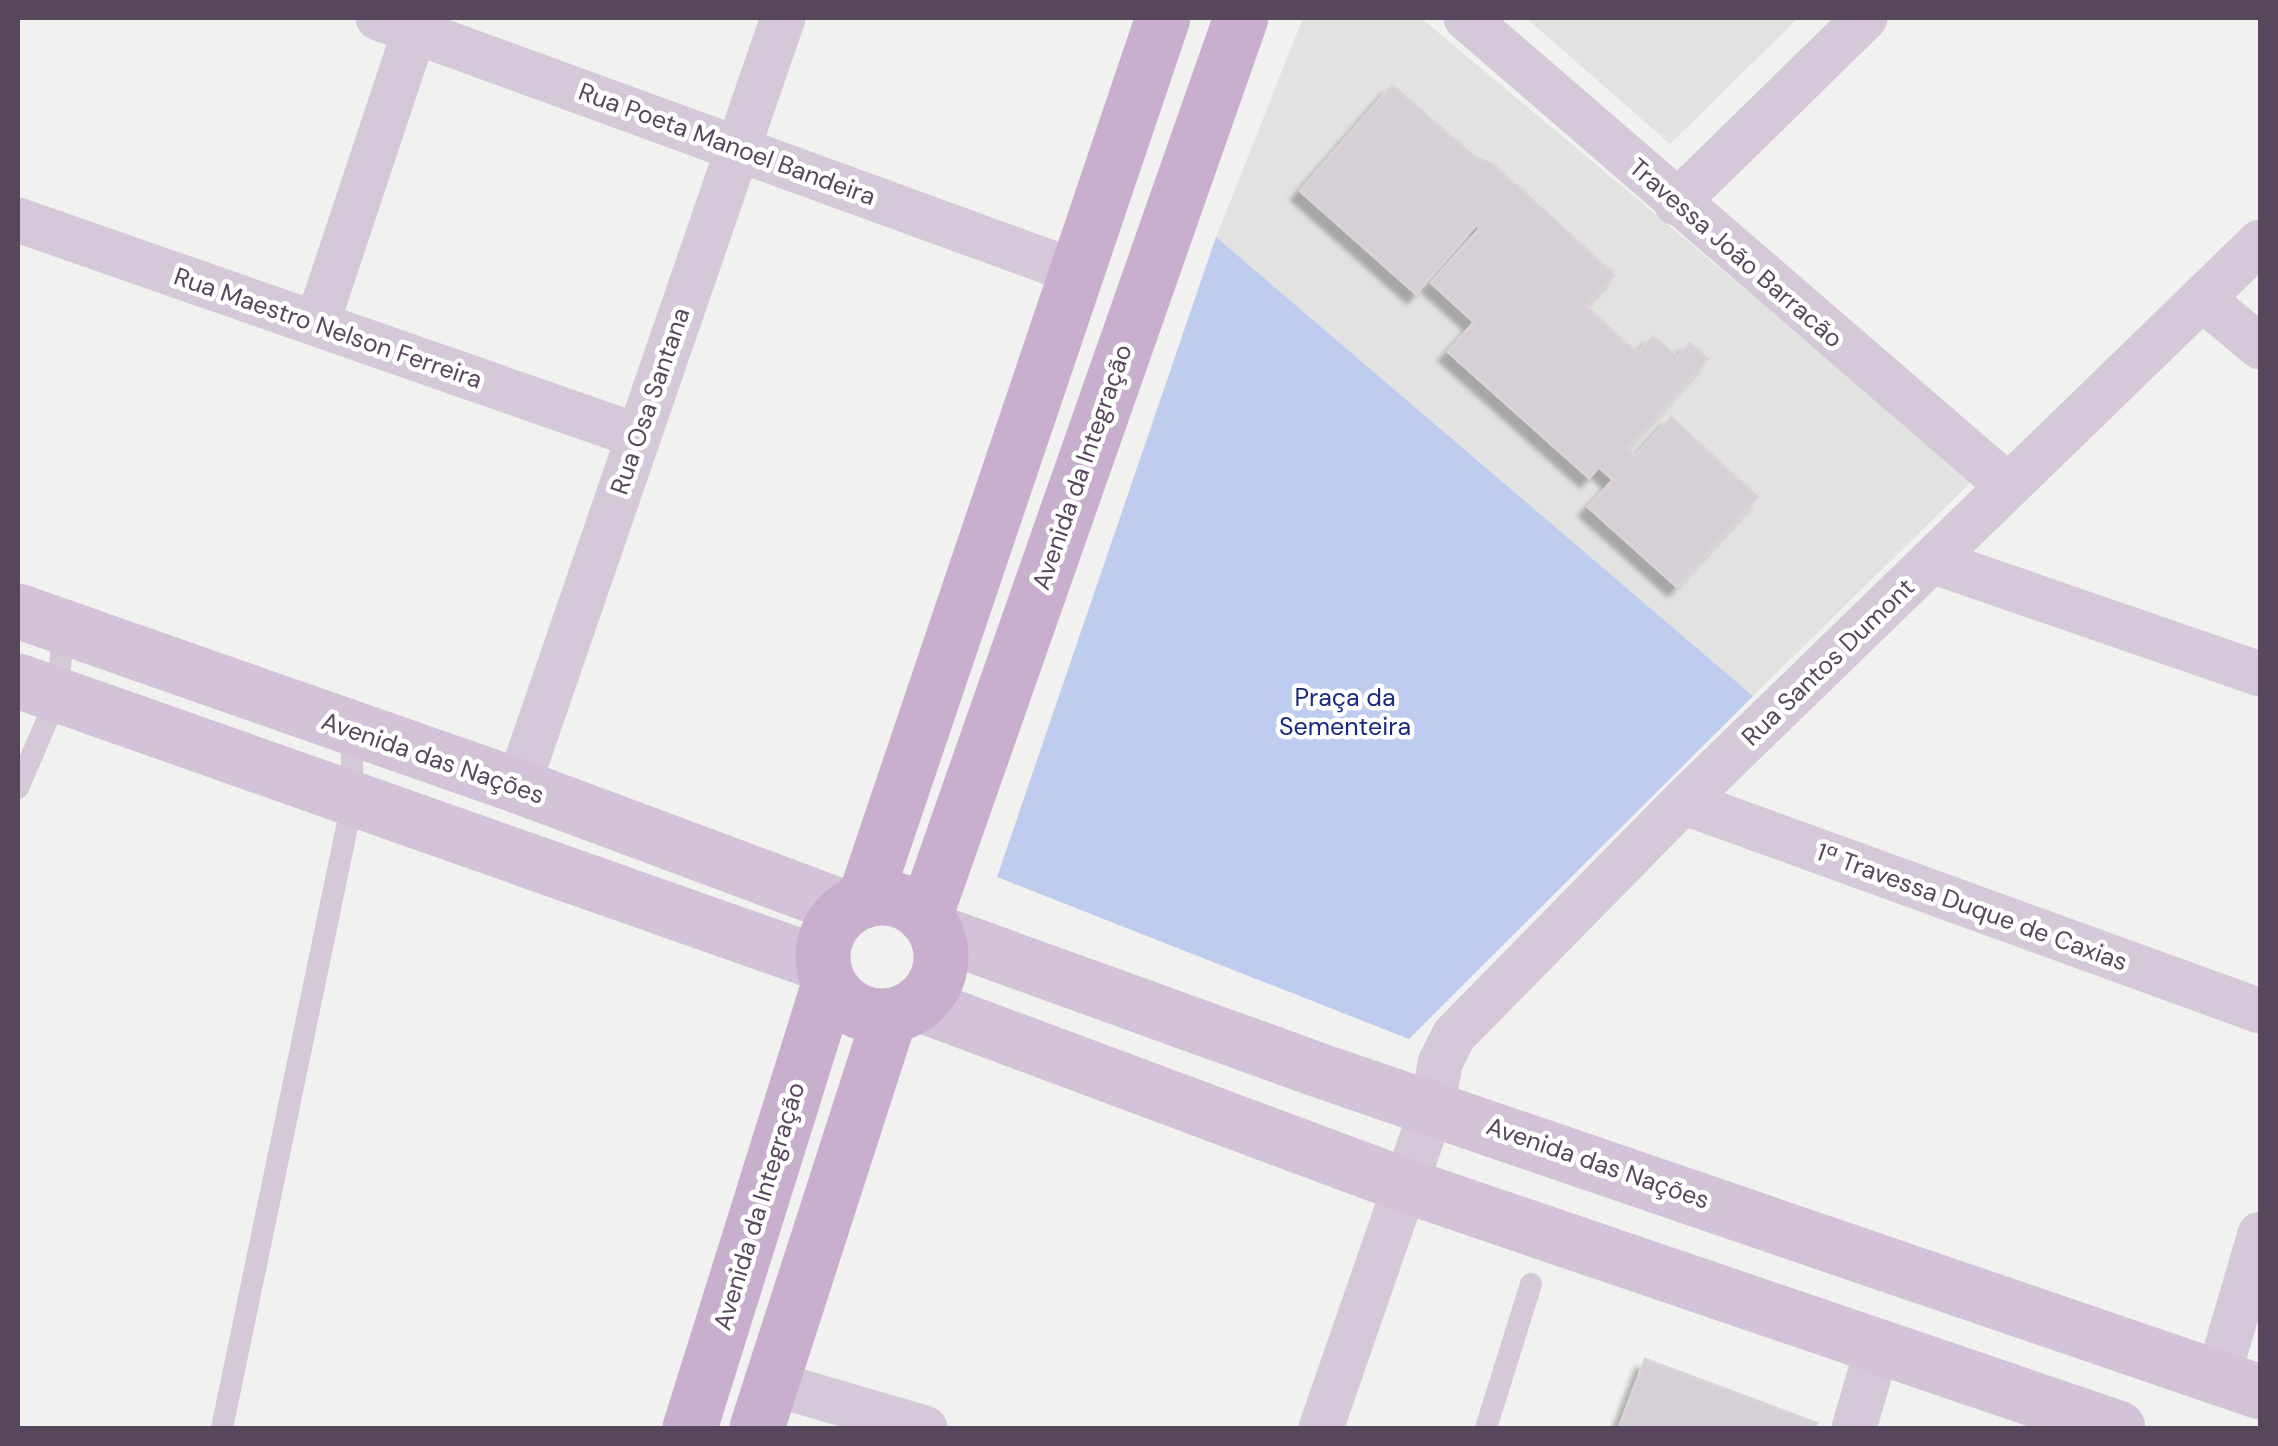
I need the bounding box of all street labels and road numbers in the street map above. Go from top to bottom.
street label: Rua Poeta Manoel Bandeira [574,75,880,213]
street label: Travessa João Barracão [1622,151,1850,355]
street label: Rua Maestro Nelson Ferreira [170,260,486,396]
street label: Rua Osa Santana [603,303,697,499]
street label: Avenida da Integração [1024,340,1140,594]
street label: Rua Santos Dumont [1734,571,1922,753]
street label: Avenida das Nações [317,704,549,812]
street label: 1ª Travessa Duque de Caxias [1812,835,2132,979]
street label: Avenida da Integração [706,1078,812,1334]
street label: Avenida das Nações [1482,1109,1714,1217]

